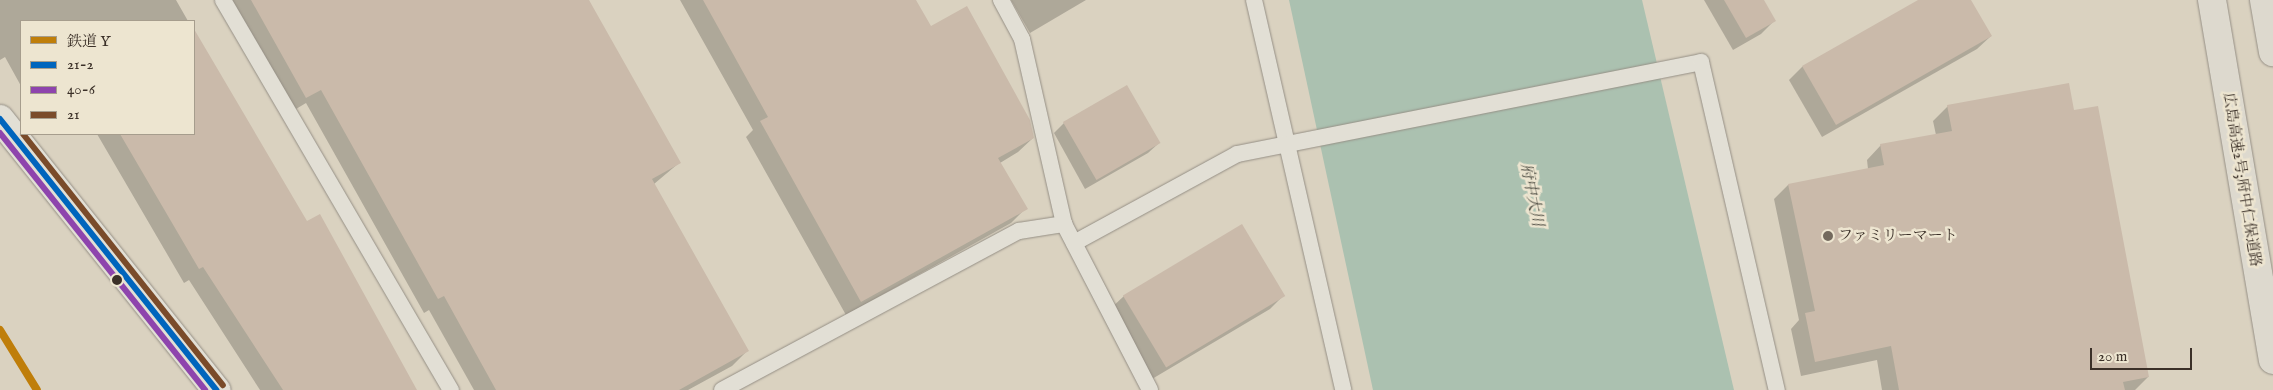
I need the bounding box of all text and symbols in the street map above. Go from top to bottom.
legend [20,20,195,135]
text: 鉄道 Y [67,32,110,51]
text: 21-2 [67,55,94,74]
text: 40-6 [67,80,95,99]
street label: 広島高速2号;府中仁保道路 [2219,92,2265,268]
text: 21 [67,105,80,124]
water label: 府中大川 [1515,162,1547,228]
place label: ファミリーマート [1838,227,1958,245]
marker: ファミリーマート [1822,230,1834,242]
unlabelled marker [112,275,122,285]
scale bar [2093,338,2196,370]
text: 20 m [2098,347,2127,366]

